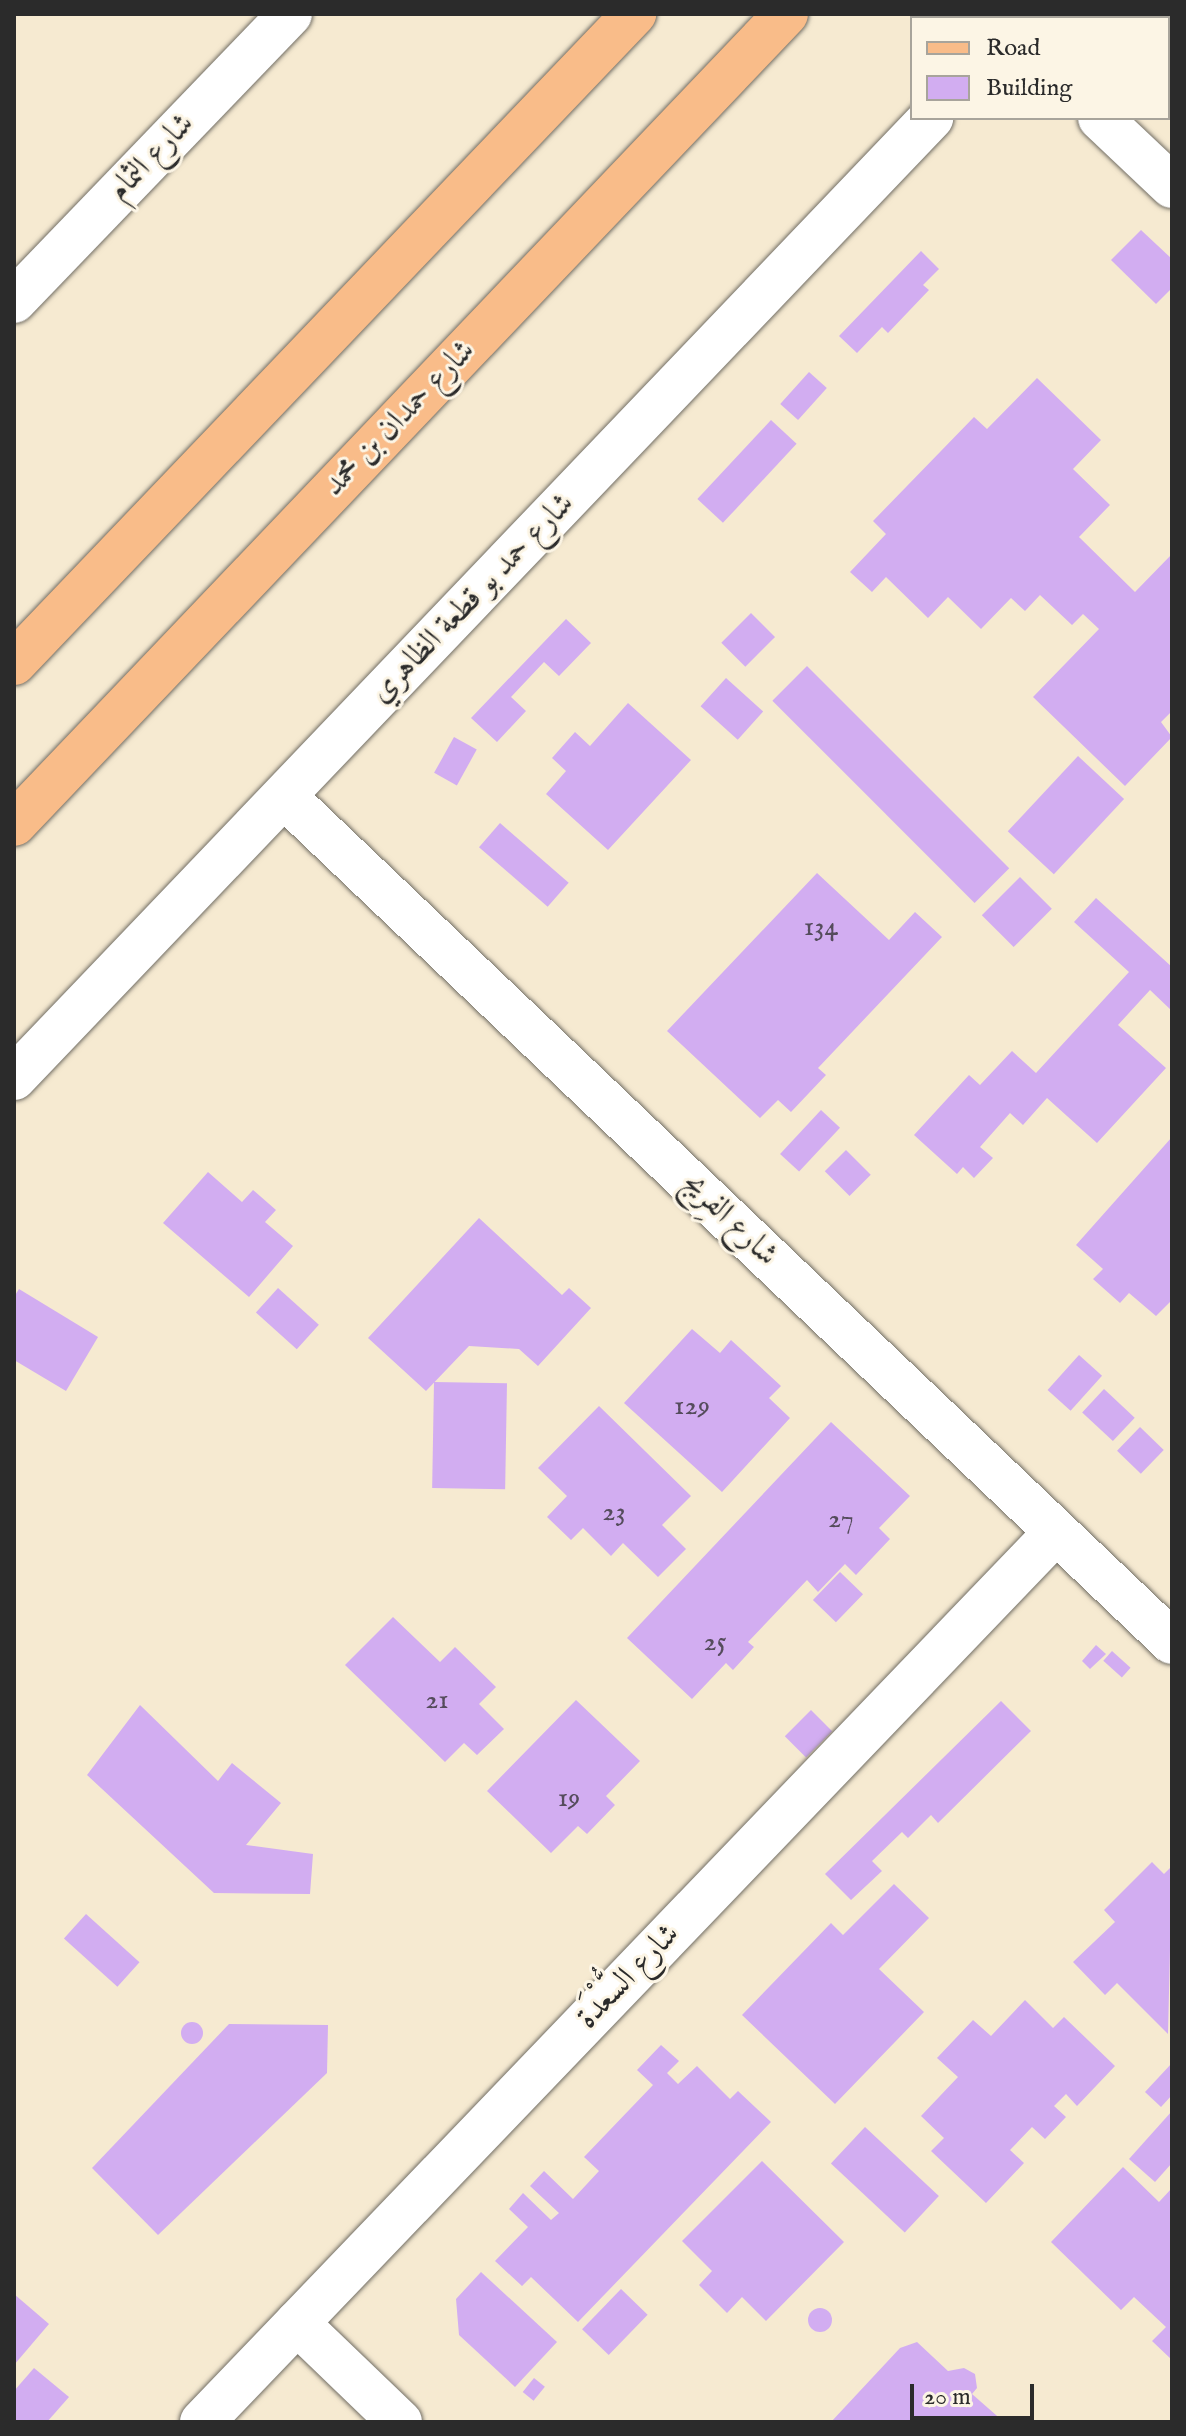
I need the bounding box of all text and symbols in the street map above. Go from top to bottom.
legend [910,16,1170,120]
text: Road [986,33,1040,64]
text: Building [986,73,1072,104]
street label: شارع الثمام [101,106,203,210]
street label: شارع حمدان بن محمد [316,333,484,505]
street label: شارع حمد بو قطعة الظاهري [363,486,583,712]
house number: 134 [804,911,838,945]
street label: شارع الفِريج [673,1165,785,1275]
house number: 129 [674,1390,710,1424]
house number: 23 [602,1496,626,1530]
house number: 27 [828,1503,854,1537]
house number: 25 [703,1626,727,1660]
house number: 21 [425,1684,449,1718]
house number: 19 [558,1782,580,1816]
street label: شارع السُّعْدَة [569,1916,689,2038]
scale bar [914,2368,1038,2418]
text: 20 m [924,2382,971,2413]

